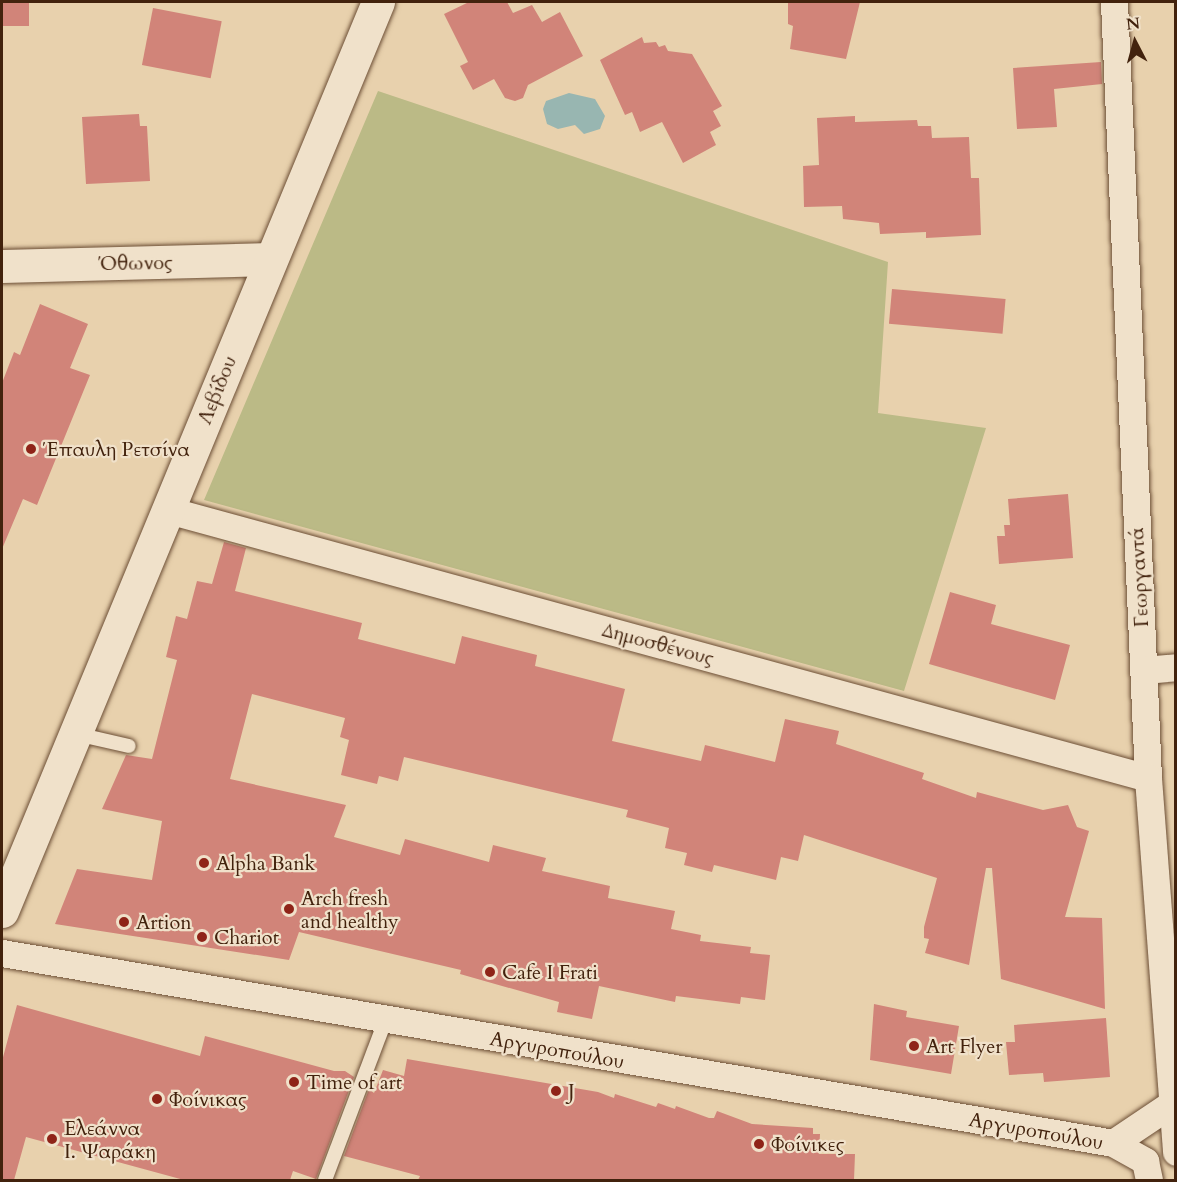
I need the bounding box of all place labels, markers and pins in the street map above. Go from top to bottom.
place label: Έπαυλη Ρετσίνα [43,437,190,461]
marker: Έπαυλη Ρετσίνα [24,442,38,456]
place label: Alpha Bank [216,851,315,875]
marker: Alpha Bank [197,856,211,870]
place label: Arch fresh and healthy [301,886,399,933]
marker: Arch fresh and healthy [282,902,296,916]
place label: Artion [136,910,192,934]
marker: Artion [117,915,131,929]
place label: Chariot [214,925,279,949]
marker: Chariot [195,930,209,944]
place label: Cafe I Frati [502,960,598,984]
marker: Cafe I Frati [483,965,497,979]
place label: Art Flyer [926,1034,1003,1058]
marker: Art Flyer [907,1039,921,1053]
place label: Time of art [306,1070,402,1094]
marker: Time of art [287,1075,301,1089]
place label: J [568,1079,575,1103]
marker: J [549,1084,563,1098]
place label: Φοίνικας [169,1087,246,1111]
marker: Φοίνικας [150,1092,164,1106]
place label: Ελεάννα Ι. Ψαράκη [64,1116,156,1163]
marker: Ελεάννα Ι. Ψαράκη [45,1132,59,1146]
place label: Φοίνικες [771,1132,844,1156]
marker: Φοίνικες [752,1137,766,1151]

